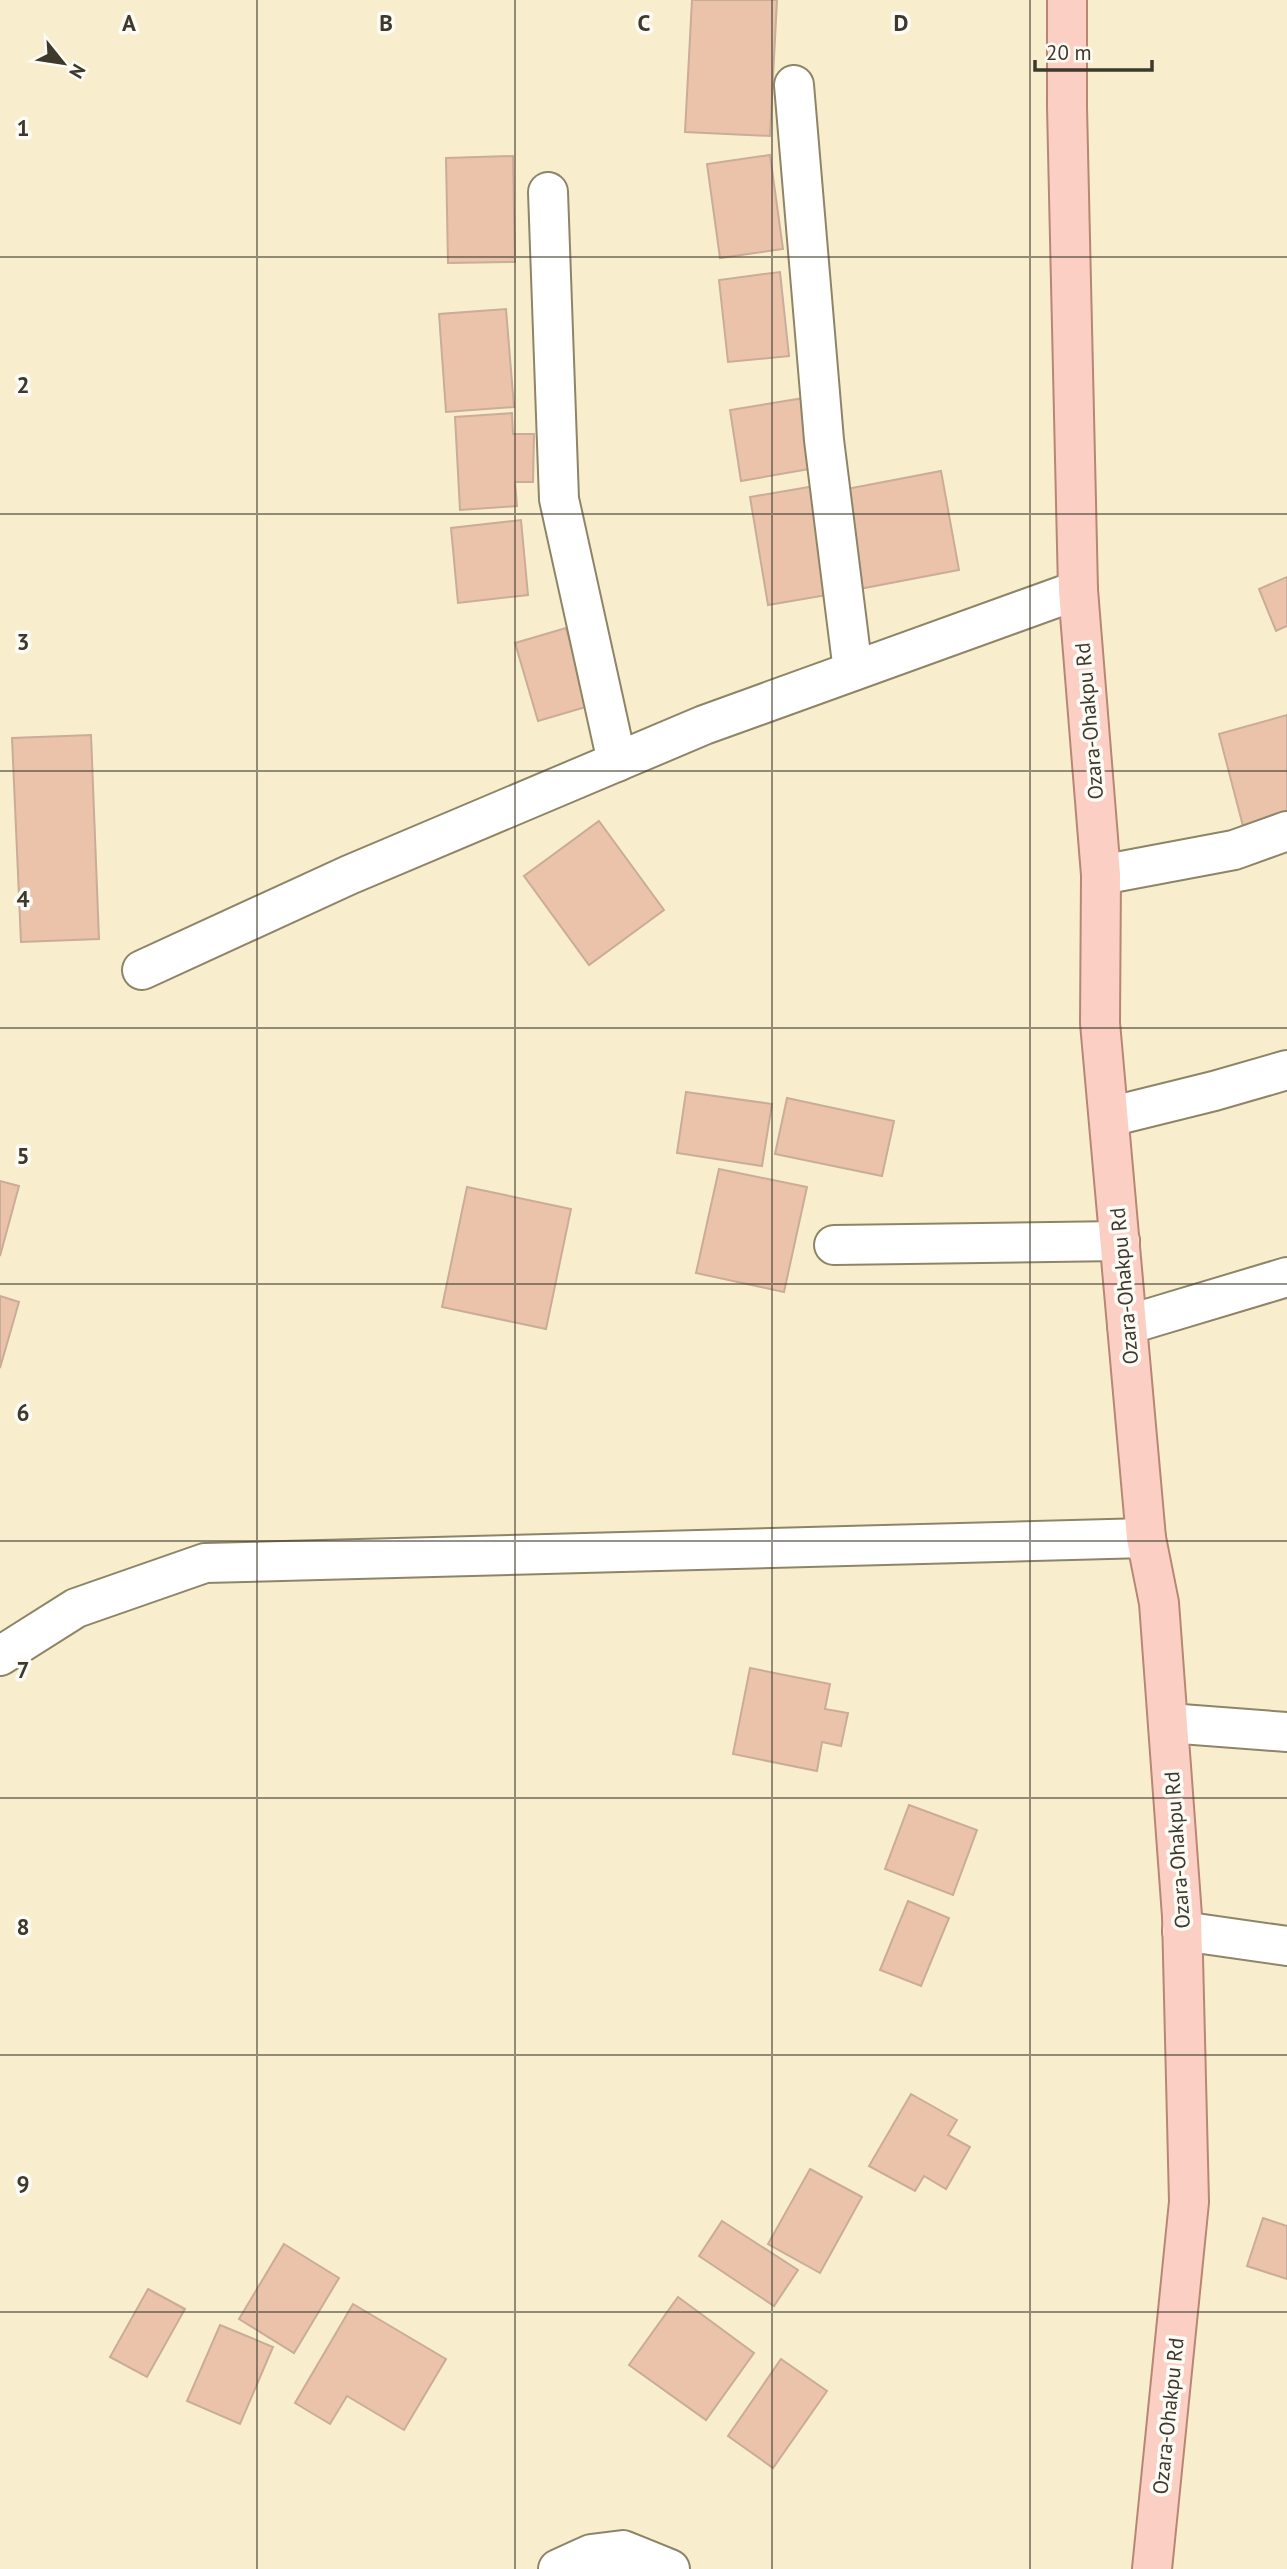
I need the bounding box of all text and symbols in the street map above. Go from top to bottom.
text: A [122,8,136,37]
text: B [379,8,393,37]
text: C [638,8,651,37]
text: D [894,8,908,37]
north arrow [28,28,98,98]
scale bar [1035,28,1152,72]
text: 20 m [1046,39,1092,66]
text: N [64,60,91,83]
text: 1 [16,113,30,142]
text: 2 [16,370,30,399]
text: 3 [16,627,30,656]
street label: Ozara-Ohakpu Rd [1069,642,1109,800]
text: 4 [16,884,30,913]
text: 5 [16,1141,30,1170]
street label: Ozara-Ohakpu Rd [1104,1207,1144,1365]
text: 6 [16,1398,30,1427]
text: 7 [16,1655,30,1684]
street label: Ozara-Ohakpu Rd [1158,1771,1196,1929]
text: 8 [16,1912,30,1941]
text: 9 [16,2169,30,2198]
street label: Ozara-Ohakpu Rd [1146,2336,1190,2496]

